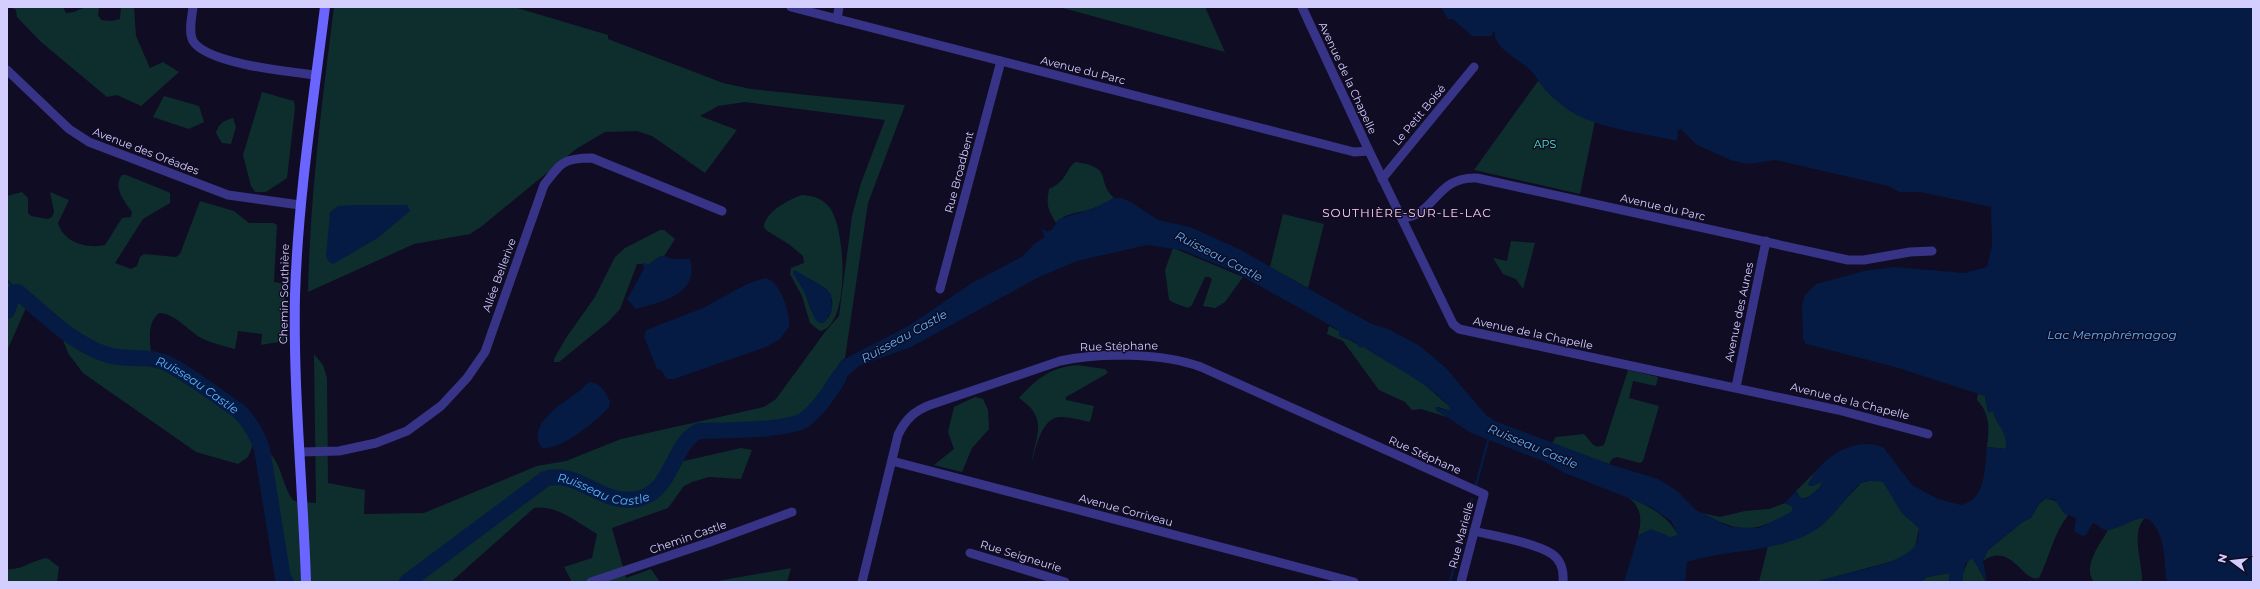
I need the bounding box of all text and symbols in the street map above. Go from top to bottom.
street label: Avenue de la Chapelle [1316,20,1380,137]
street label: Avenue du Parc [1039,53,1127,87]
street label: Le Petit Boisé [1389,81,1449,148]
street label: Avenue des Oréades [91,124,202,178]
street label: Rue Broadbent [941,129,977,215]
park label: APS [1534,137,1557,151]
street label: Avenue du Parc [1619,190,1707,224]
district label: SOUTHIÈRE-SUR-LE-LAC [1322,205,1492,220]
water label: Ruisseau Castle [1173,228,1265,284]
street label: Allée Bellerive [479,236,519,314]
street label: Chemin Southière [276,243,292,344]
street label: Avenue des Aunes [1722,260,1757,363]
water label: Ruisseau Castle [858,306,950,366]
street label: Avenue de la Chapelle [1472,313,1595,353]
water label: Lac Memphrémagog [2047,327,2177,342]
street label: Rue Stéphane [1080,338,1158,354]
water label: Ruisseau Castle [154,353,242,417]
street label: Avenue de la Chapelle [1789,379,1911,423]
water label: Ruisseau Castle [1486,420,1580,472]
street label: Rue Stéphane [1387,433,1464,477]
water label: Ruisseau Castle [557,469,652,508]
street label: Avenue Corriveau [1078,491,1174,529]
street label: Rue Marielle [1445,500,1477,570]
street label: Chemin Castle [648,517,729,557]
street label: Rue Seigneurie [979,537,1064,575]
north arrow [2212,541,2252,581]
text: N [2214,552,2230,565]

